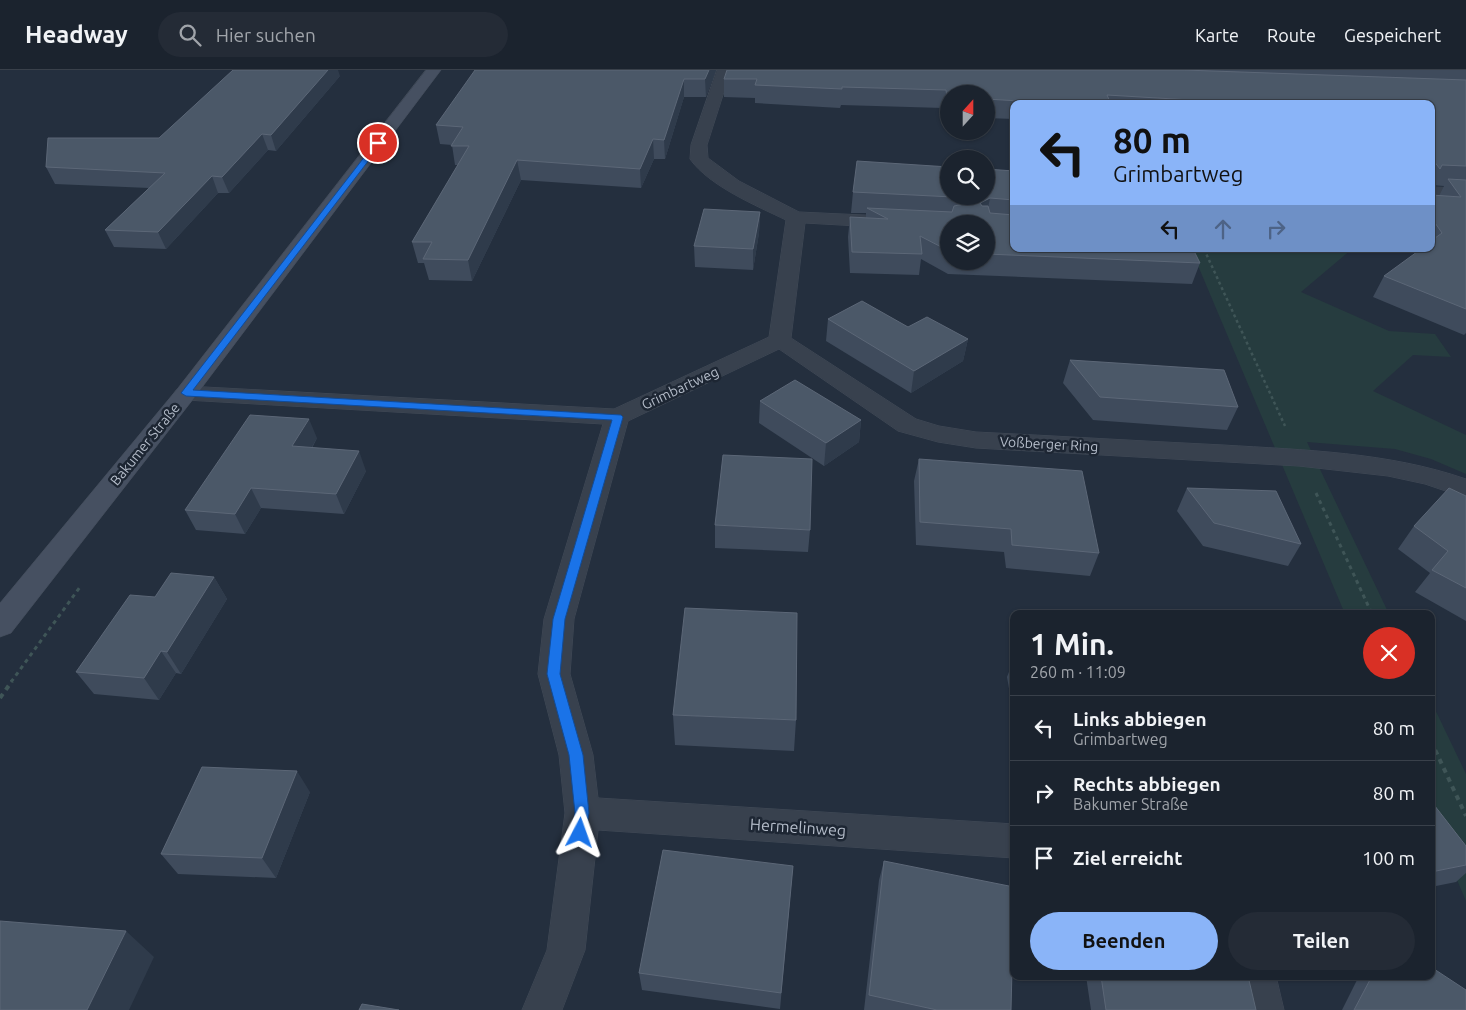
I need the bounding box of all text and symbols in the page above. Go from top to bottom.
search box [158,12,508,57]
text: Headway [25,21,128,48]
icon: search [176,21,204,49]
text: Hier suchen [216,24,316,46]
text: Karte [1195,25,1239,45]
text: Route [1267,25,1316,45]
text: Gespeichert [1344,25,1441,45]
north arrow [940,85,995,140]
map controls [940,85,995,270]
icon: left [1030,120,1095,185]
text: 80 m [1113,120,1191,160]
pin [357,122,399,164]
icon: arrive [364,129,392,157]
button: search [940,150,995,205]
text: Grimbartweg [1113,161,1243,186]
button: layers [940,215,995,270]
icon: left [1156,215,1184,243]
icon: ahead [1209,215,1237,243]
icon: right [1262,215,1290,243]
street label: Grimbartweg [639,363,721,413]
street label: Bakumer Straße [107,400,183,488]
street label: Voßberger Ring [999,433,1099,455]
text: 1 Min. [1030,627,1114,661]
button: close [1363,627,1415,679]
text: 260 m · 11:09 [1030,663,1126,681]
text: Links abbiegen [1073,708,1207,730]
icon: left [1030,714,1058,742]
text: 80 m [1373,717,1415,739]
text: Grimbartweg [1073,730,1168,748]
text: Rechts abbiegen [1073,773,1221,795]
icon: right [1030,779,1058,807]
text: 80 m [1373,782,1415,804]
text: Bakumer Straße [1073,795,1188,813]
position arrow [553,806,605,858]
street label: Hermelinweg [749,815,847,839]
icon: arrive [1030,844,1058,872]
text: Ziel erreicht [1073,847,1182,869]
text: 100 m [1362,847,1415,869]
button: Beenden [1030,912,1218,970]
button: Teilen [1228,912,1415,970]

